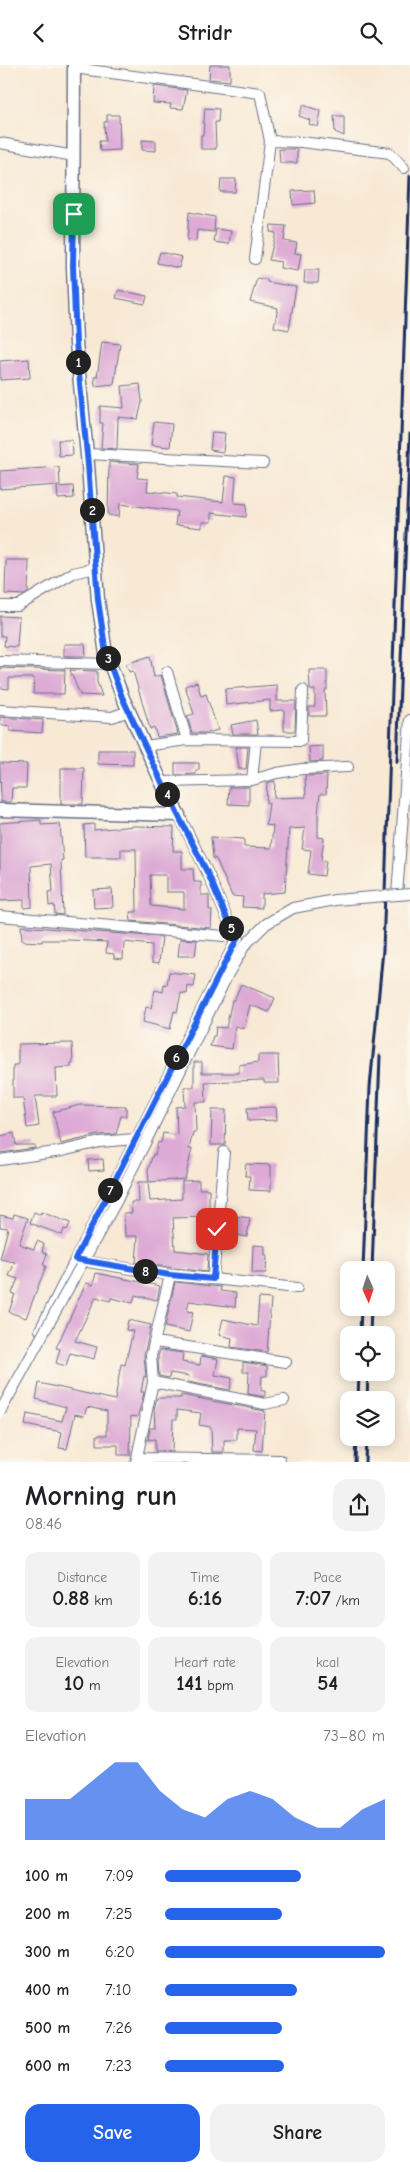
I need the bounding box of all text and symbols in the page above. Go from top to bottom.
icon: back [25,19,53,47]
icon: search [357,19,385,47]
text: Stridr [178,20,232,46]
pin [53,193,95,235]
icon: arrive [60,200,88,228]
pin: 1 [66,349,90,375]
text: 1 [76,354,81,371]
pin: 2 [80,497,104,523]
text: 2 [89,502,96,519]
pin: 3 [96,645,120,671]
text: 3 [105,650,112,667]
pin: 4 [154,781,180,807]
text: 4 [164,786,171,803]
pin: 5 [218,915,244,941]
text: 5 [228,920,235,937]
pin: 6 [164,1045,188,1069]
text: 6 [173,1049,180,1066]
pin: 7 [98,1177,122,1203]
text: 7 [107,1182,114,1199]
pin [196,1208,238,1250]
icon: check [203,1215,231,1243]
pin: 8 [132,1259,158,1283]
north arrow [340,1261,395,1316]
map controls [340,1261,395,1446]
text: 8 [142,1263,149,1280]
button: locate [340,1326,395,1381]
button: layers [340,1391,395,1446]
button: share [333,1479,385,1531]
text: Morning run [25,1480,177,1512]
text: 08:46 [25,1515,62,1533]
text: Distance [57,1569,107,1586]
text: Time [190,1569,220,1586]
text: Pace [314,1569,342,1586]
text: 0.88 [52,1586,89,1610]
text: 6:16 [188,1586,222,1610]
text: 7:07 [295,1586,331,1610]
text: km [89,1592,113,1609]
text: /km [331,1592,360,1609]
text: Elevation [56,1654,109,1671]
text: Heart rate [174,1654,236,1671]
text: kcal [316,1654,339,1671]
text: 10 [64,1671,84,1695]
text: 141 [176,1671,202,1695]
text: 54 [317,1671,338,1695]
text: m [84,1677,101,1694]
text: bpm [202,1677,234,1694]
text: Elevation [25,1727,86,1745]
text: 73–80 m [323,1727,385,1745]
text: 100 m [25,1867,68,1885]
text: 7:09 [105,1867,134,1885]
text: 200 m [25,1905,70,1923]
text: 7:25 [105,1905,133,1923]
text: 300 m [25,1943,70,1961]
text: 6:20 [105,1943,135,1961]
text: 400 m [25,1981,69,1999]
text: 7:10 [105,1981,132,1999]
text: 500 m [25,2019,70,2037]
text: 7:26 [105,2019,133,2037]
text: 600 m [25,2057,70,2075]
text: 7:23 [105,2057,132,2075]
button: Save [25,2104,200,2162]
button: Share [210,2104,385,2162]

